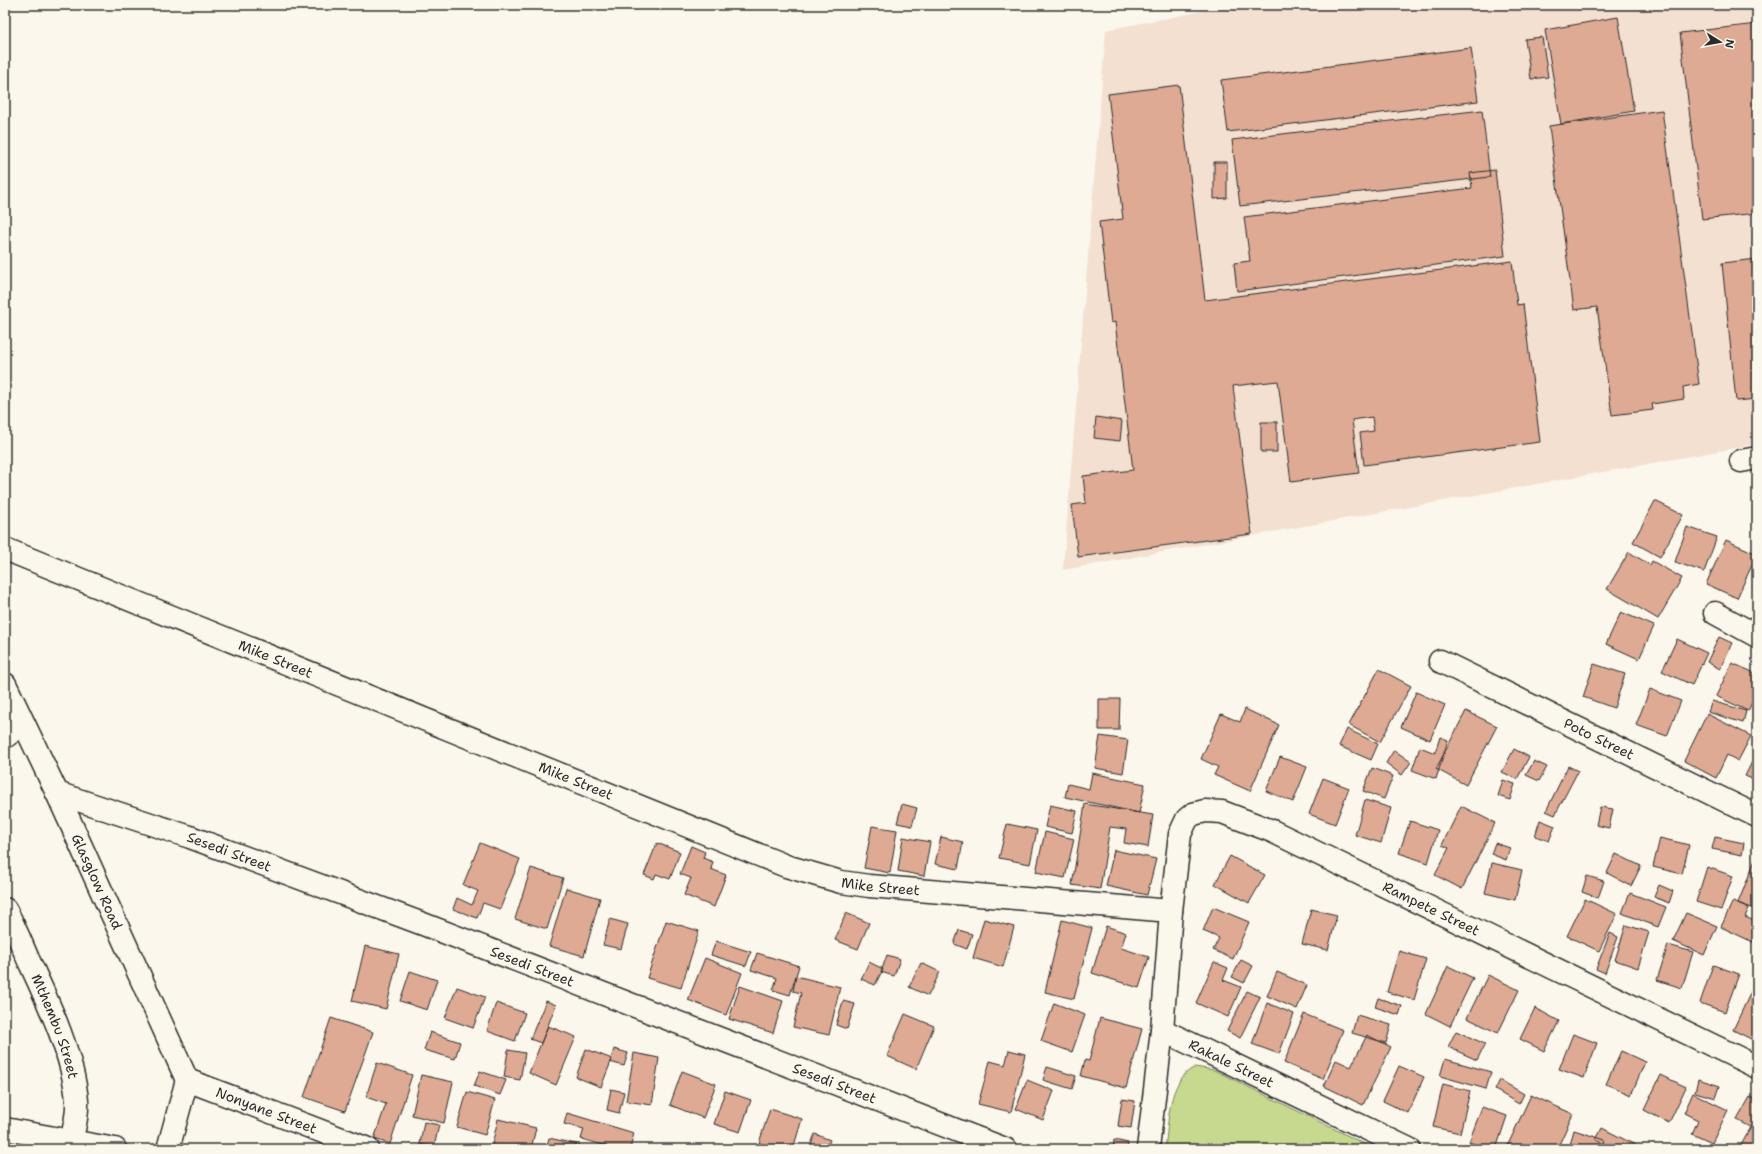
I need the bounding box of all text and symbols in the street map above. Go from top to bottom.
north arrow [1700,22,1740,62]
text: N [1721,38,1738,50]
street label: Mike Street [236,636,315,682]
street label: Poto Street [1561,714,1637,764]
street label: Mike Street [536,758,616,804]
street label: Sesedi Street [185,828,274,876]
street label: Glasglow Road [68,831,127,932]
street label: Mike Street [840,873,920,899]
street label: Rampete Street [1380,877,1483,940]
street label: Sesedi Street [488,942,577,991]
street label: Mthembu Street [27,971,82,1080]
street label: Rakale Street [1186,1035,1277,1092]
street label: Sesedi Street [790,1059,879,1107]
street label: Nonyane Street [213,1083,319,1138]

